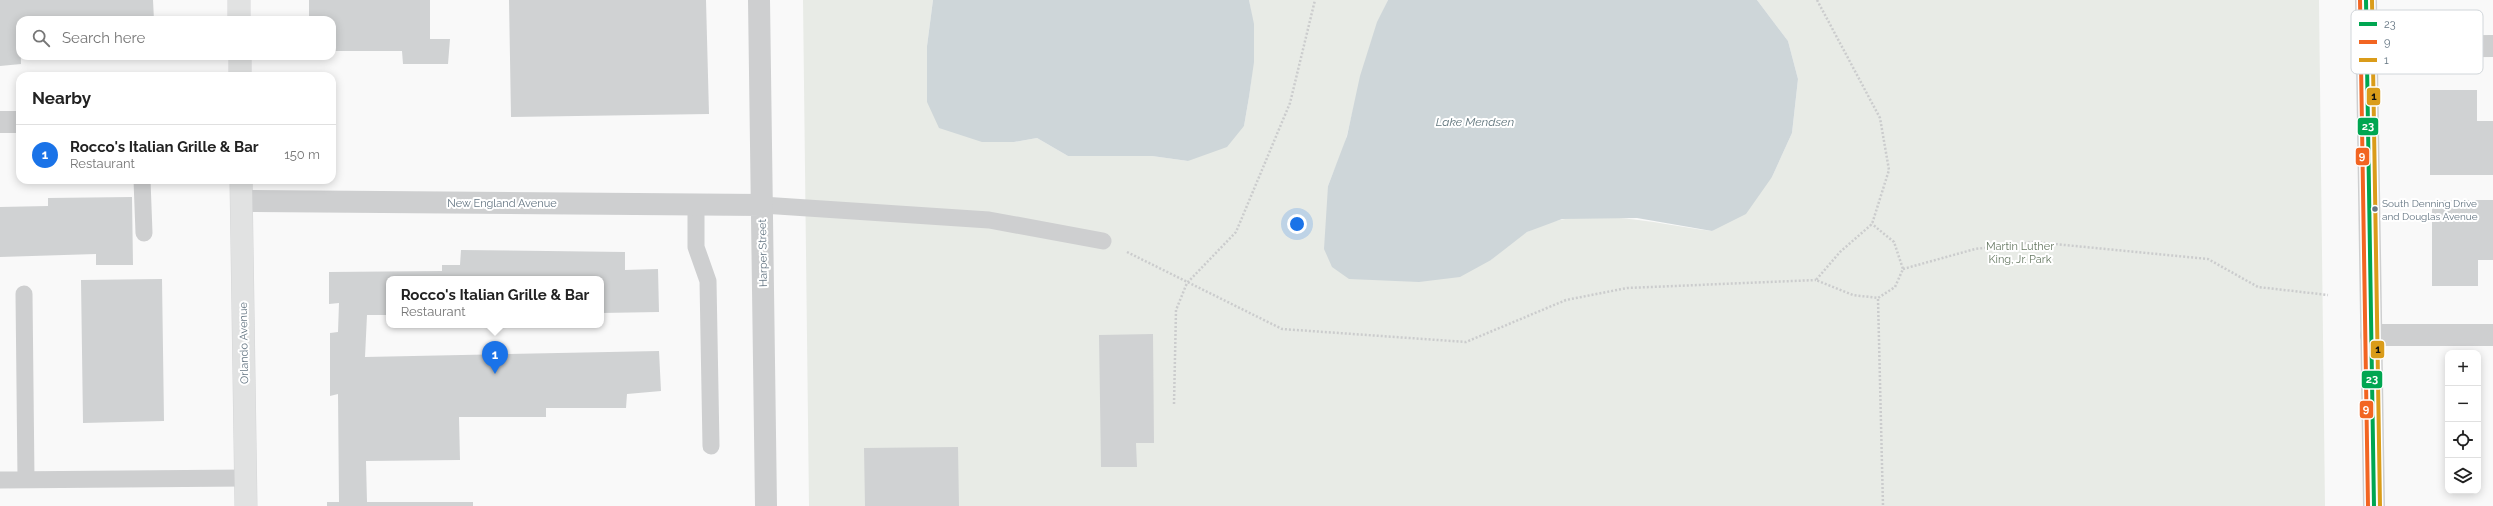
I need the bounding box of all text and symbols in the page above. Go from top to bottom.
legend [2351,10,2483,74]
search box [16,16,336,60]
text: 23 [2384,18,2396,31]
icon: search [30,27,52,49]
text: Search here [62,29,145,47]
text: 9 [2384,36,2390,49]
text: 1 [2384,54,2389,67]
line badge: 1 [2366,87,2381,106]
text: Nearby [32,88,91,108]
text: 1 [2371,90,2377,103]
water label: Lake Mendsen [1436,115,1514,129]
line badge: 23 [2357,117,2379,136]
text: 23 [2362,120,2374,133]
text: Rocco's Italian Grille & Bar [70,138,259,156]
text: 1 [42,147,48,162]
text: 150 m [284,147,320,162]
line badge: 9 [2355,147,2370,166]
text: 9 [2359,150,2366,163]
text: Restaurant [70,156,135,171]
street label: New England Avenue [447,197,557,210]
place label: South Denning Drive and Douglas Avenue [2382,198,2478,222]
marker: South Denning Drive and Douglas Avenue [2370,204,2380,214]
your location [1287,214,1307,234]
street label: Harper Street [756,219,770,287]
park label: Martin Luther King, Jr. Park [1986,240,2054,266]
popup [386,276,604,328]
text: Rocco's Italian Grille & Bar [401,286,589,304]
street label: Orlando Avenue [237,301,251,384]
text: Restaurant [401,304,466,319]
line badge: 1 [2370,340,2385,359]
pin: 1 [482,341,508,374]
text: 1 [2375,343,2381,356]
map controls [2445,350,2481,494]
button: + [2445,350,2481,386]
line badge: 23 [2361,370,2383,389]
text: 23 [2366,373,2378,386]
button: − [2445,386,2481,422]
line badge: 9 [2359,400,2374,419]
text: 9 [2363,403,2370,416]
button: locate [2445,422,2481,458]
button: layers [2445,458,2481,494]

